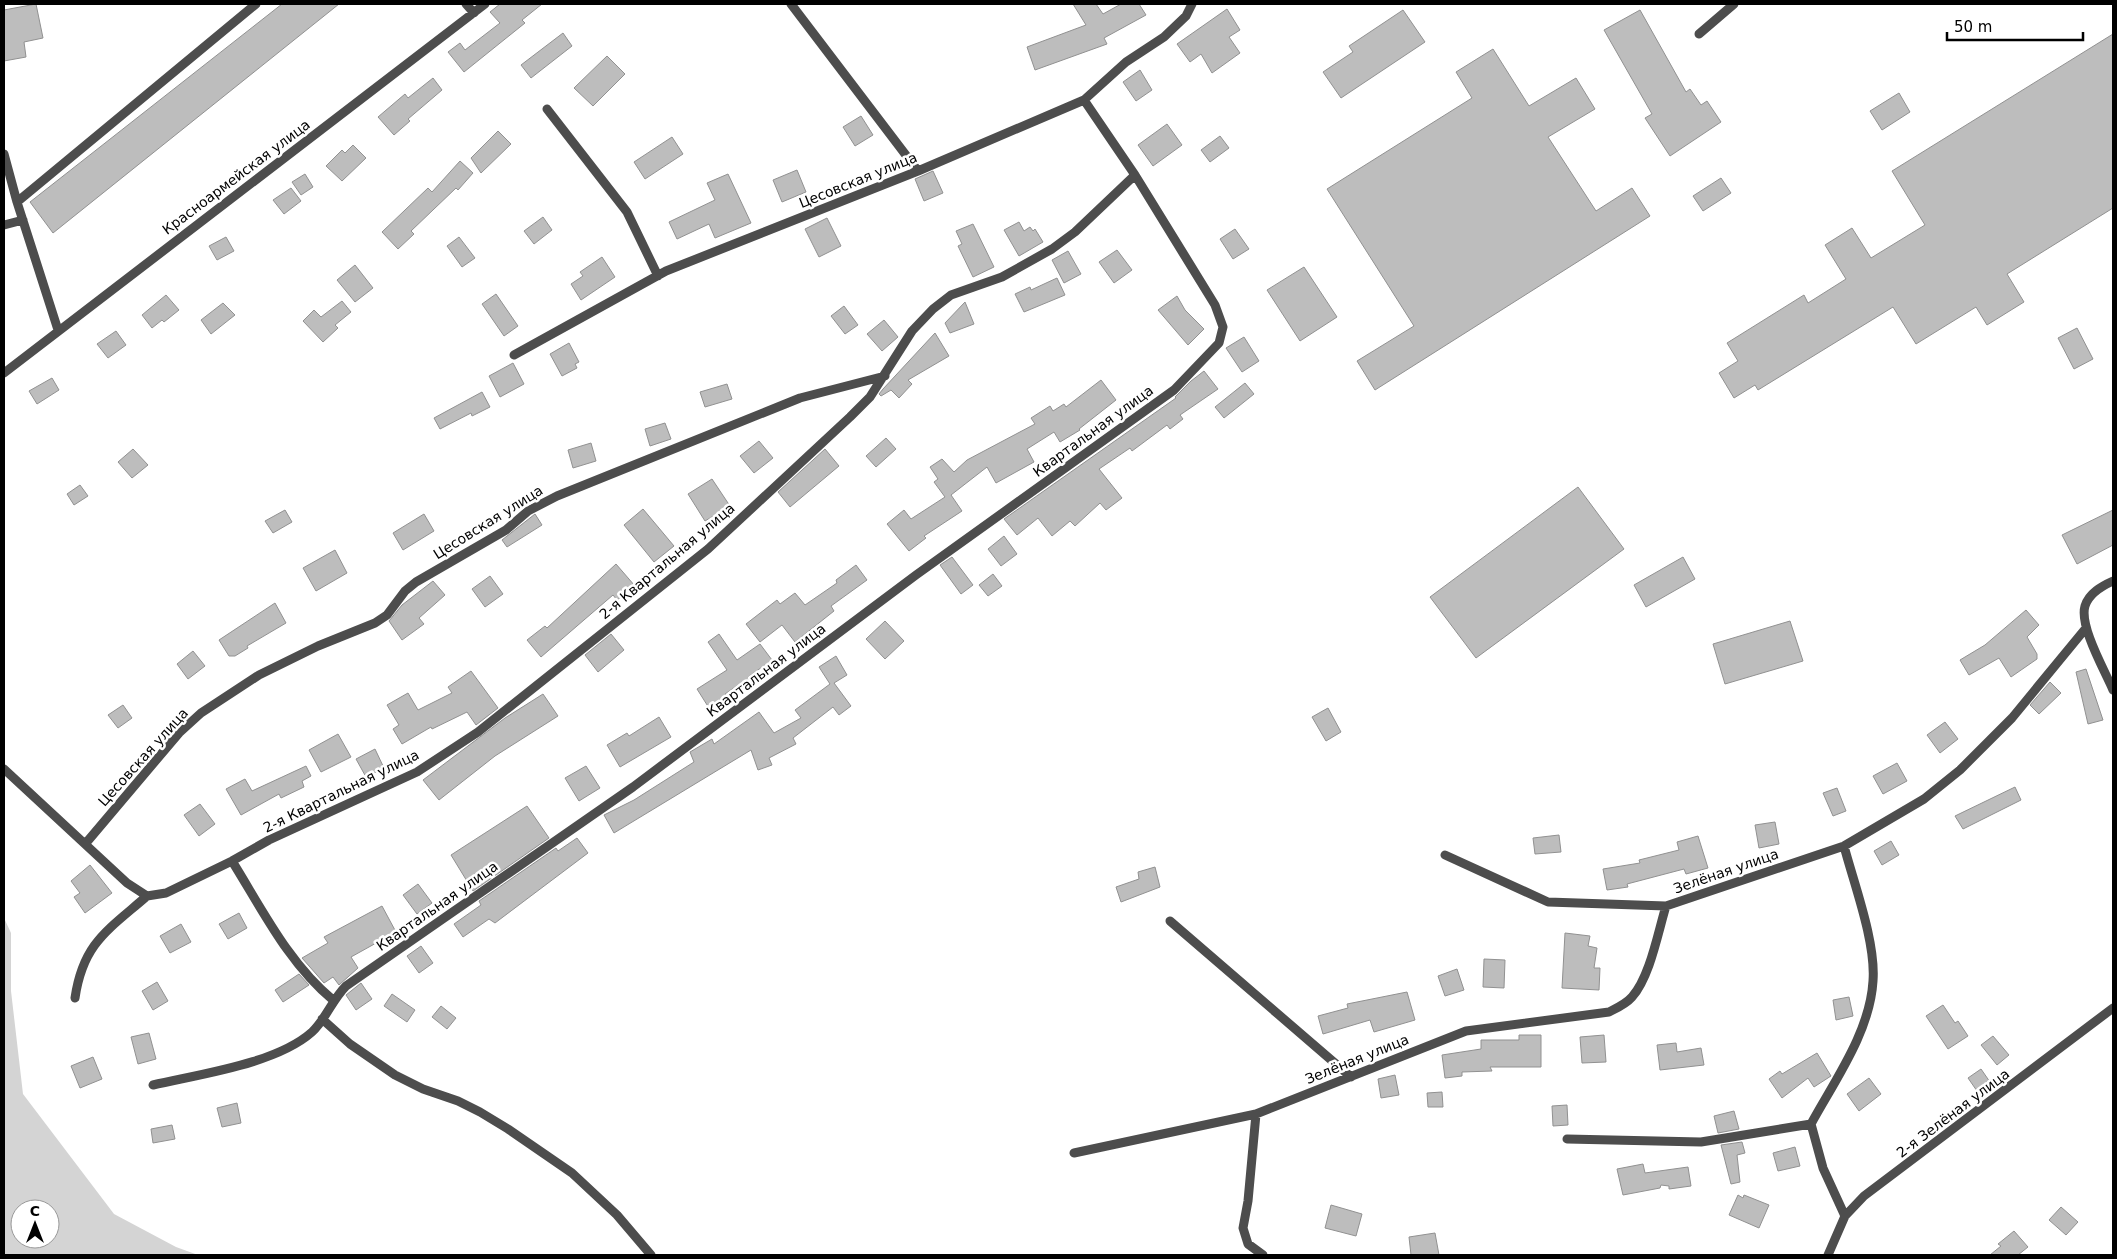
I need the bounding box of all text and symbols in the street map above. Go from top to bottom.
scale bar [1947,10,2083,42]
text: 50 m [1954,18,1992,36]
street label: Красноармейская улица [159,116,313,238]
street label: Цесовская улица [797,149,919,211]
street label: Квартальная улица [1030,382,1156,480]
street label: Цесовская улица [430,482,546,562]
street label: 2-я Квартальная улица [596,500,738,622]
street label: Квартальная улица [703,620,829,720]
street label: Цесовская улица [95,705,191,809]
street label: 2-я Квартальная улица [260,746,422,836]
street label: Зелёная улица [1671,845,1781,897]
street label: Квартальная улица [373,858,501,954]
street label: Зелёная улица [1303,1031,1411,1087]
street label: 2-я Зелёная улица [1893,1065,2013,1161]
north arrow [10,1199,60,1249]
text: С [30,1203,40,1219]

